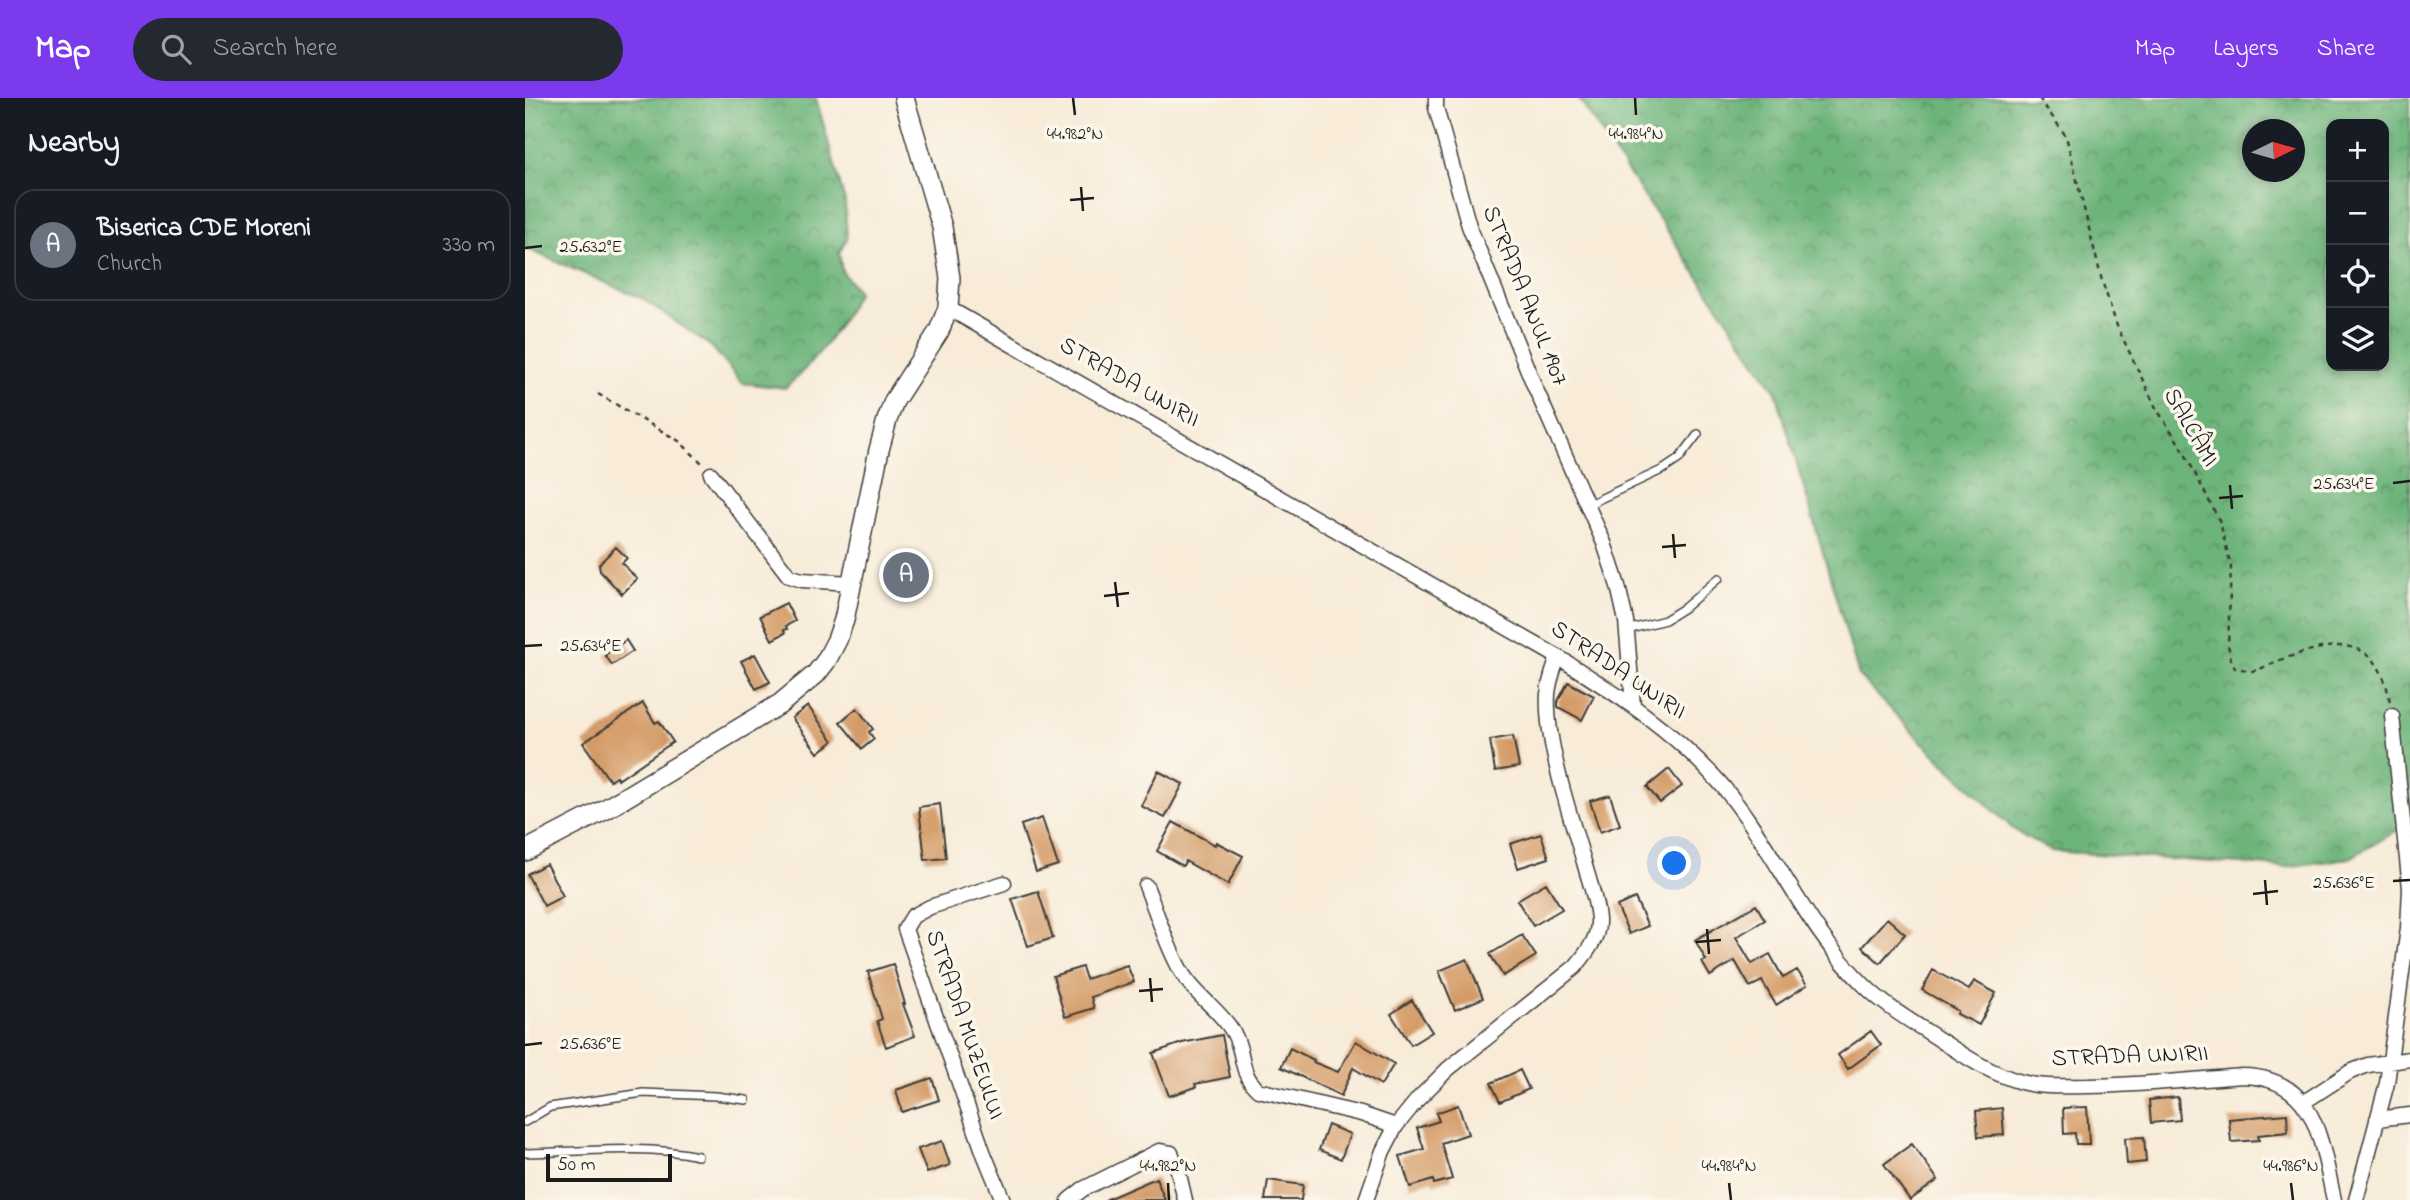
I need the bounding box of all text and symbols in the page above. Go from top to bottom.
search box [133,18,623,81]
text: Map [35,25,91,73]
icon: search [157,30,195,68]
text: Search here [213,30,337,68]
text: Map [2135,32,2175,67]
text: Layers [2213,32,2279,67]
text: Share [2317,32,2375,67]
north arrow [2242,119,2305,182]
map controls [2326,119,2389,371]
button: + [2326,119,2389,182]
text: Nearby [28,122,120,166]
text: 44.982°N [1047,122,1103,148]
text: 44.984°N [1608,122,1664,148]
button: − [2326,182,2389,245]
street label: STRADA ANUL 1907 [1472,201,1576,392]
text: Biserica CDE Moreni [97,210,311,248]
text: A [46,229,60,262]
text: 330 m [442,229,495,262]
text: 25.632°E [560,235,623,261]
button: locate [2326,245,2389,308]
text: Church [97,248,162,281]
button: layers [2326,308,2389,371]
street label: STRADA UNIRII [1052,329,1206,437]
street label: SALCÂMI [2153,382,2228,474]
text: 25.634°E [2313,472,2375,498]
pin: A [883,549,929,601]
street label: STRADA UNIRII [1543,613,1693,729]
text: 25.634°E [560,634,622,660]
your location [1657,846,1691,880]
text: 25.636°E [2313,871,2375,897]
street label: STRADA MUZEULUI [915,926,1013,1124]
text: 25.636°E [560,1032,622,1058]
street label: STRADA UNIRII [2051,1037,2209,1077]
scale bar [546,1151,672,1183]
text: 50 m [557,1152,596,1179]
text: 44.982°N [1140,1154,1196,1180]
text: 44.984°N [1701,1154,1757,1180]
text: 44.986°N [2263,1154,2319,1180]

